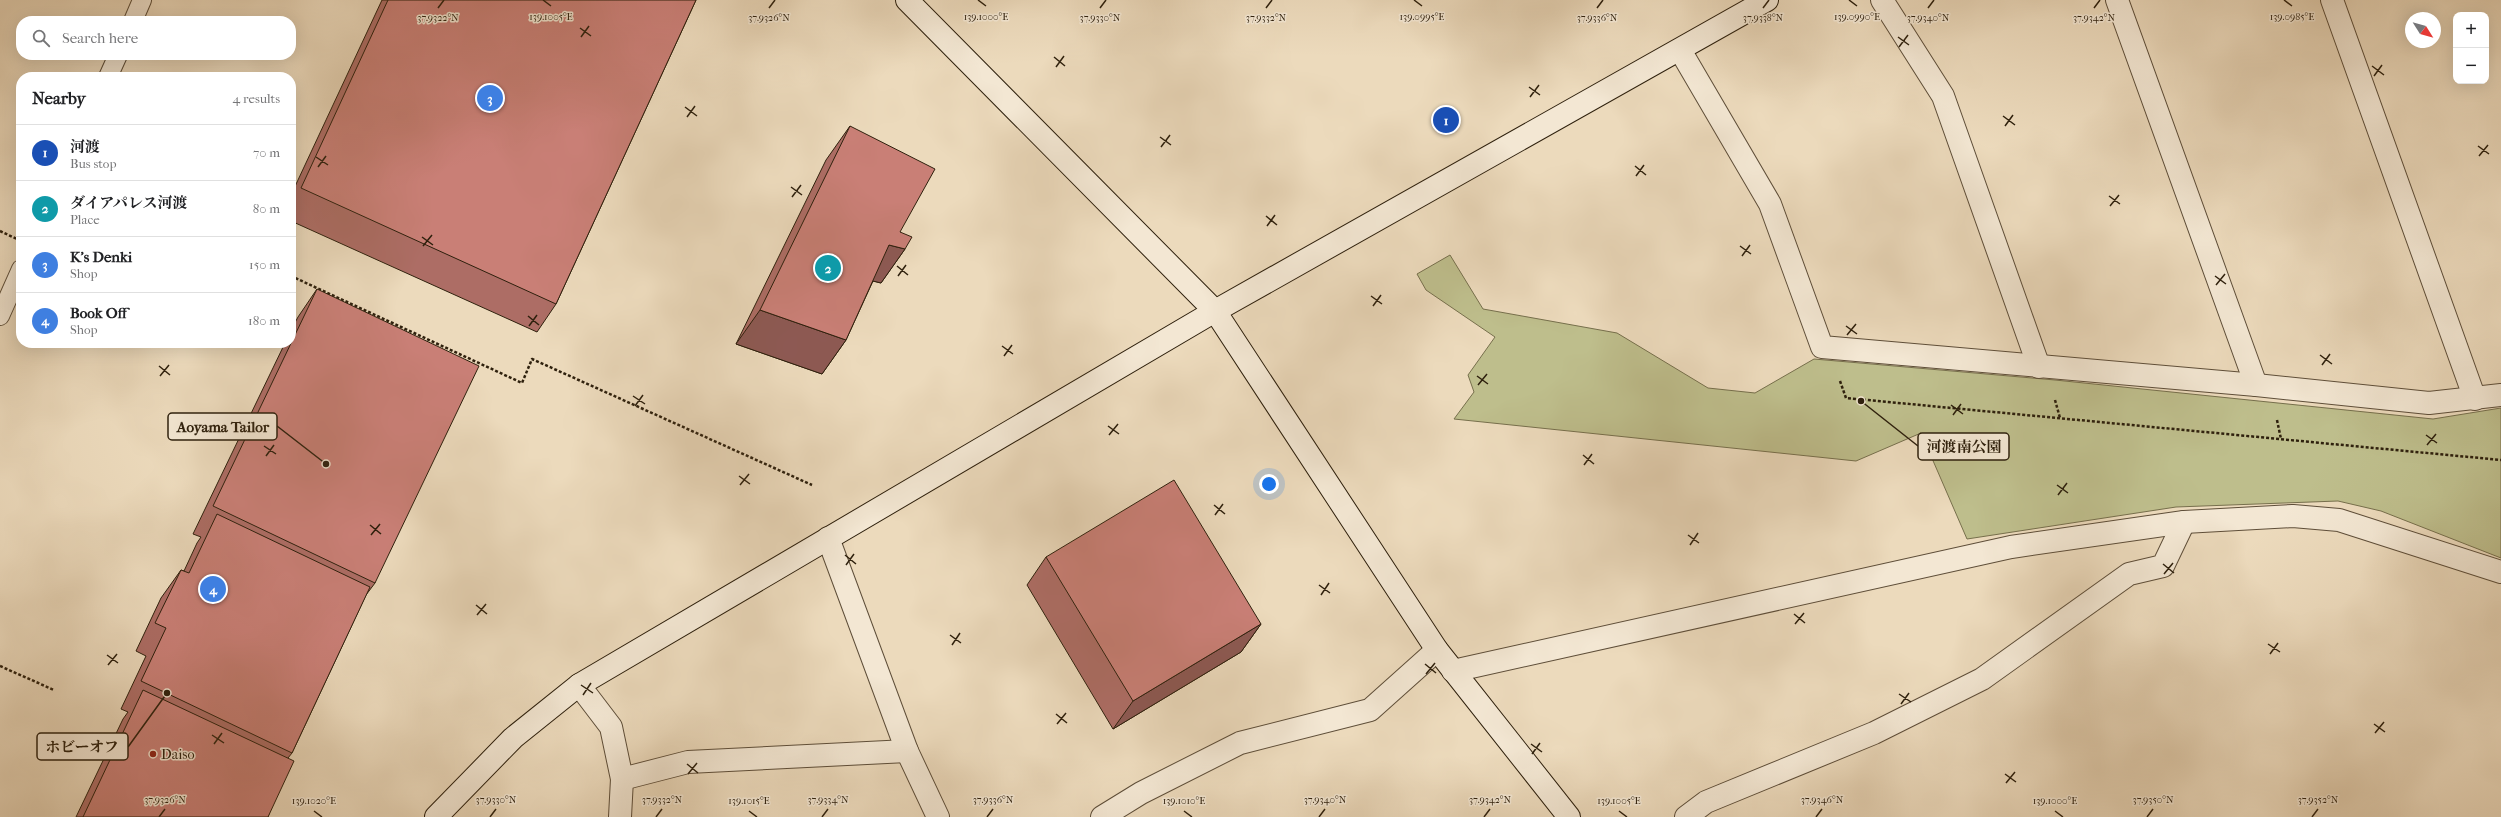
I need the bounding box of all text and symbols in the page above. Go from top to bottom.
text: 139.1005°E [529,11,573,23]
text: 139.1000°E [964,11,1008,23]
text: 139.0995°E [1400,11,1444,23]
text: 139.0990°E [1834,11,1880,23]
text: 139.0985°E [2270,11,2314,23]
text: 37.9322°N [417,12,459,24]
text: 37.9326°N [748,12,790,24]
text: 37.9330°N [1080,12,1121,24]
text: 37.9332°N [1246,12,1287,24]
text: 37.9336°N [1577,12,1618,24]
text: 37.9338°N [1743,12,1784,24]
text: 37.9340°N [1907,12,1950,24]
text: 37.9342°N [2073,12,2115,24]
north arrow [2405,12,2441,48]
map controls [2453,12,2489,84]
button: + [2453,12,2489,48]
search box [16,16,296,60]
icon: search [30,27,52,49]
text: Search here [62,29,138,47]
button: − [2453,48,2489,84]
pin: 3 [477,83,503,113]
text: Nearby [32,88,86,108]
text: 4 results [233,91,280,106]
pin: 1 [1433,105,1459,135]
text: 河渡 [70,138,100,156]
text: 1 [43,145,47,160]
text: 70 m [253,145,280,160]
text: Bus stop [70,156,116,171]
text: ダイアパレス河渡 [70,194,188,212]
text: 2 [42,201,48,216]
text: 80 m [253,201,280,216]
text: Place [70,212,100,227]
text: K's Denki [70,248,132,266]
pin: 2 [815,253,841,283]
text: 3 [42,257,48,272]
text: 150 m [249,257,280,272]
text: Shop [70,266,98,281]
text: Book Off [70,304,127,322]
text: 4 [41,313,49,328]
text: 180 m [248,313,280,328]
text: Shop [70,322,98,337]
callout: Aoyama Tailor [168,413,277,440]
text: Aoyama Tailor [176,418,270,436]
callout: 河渡南公園 [1918,433,2009,460]
text: 河渡南公園 [1926,438,2002,456]
your location [1259,474,1279,494]
pin: 4 [200,574,226,604]
callout: ホビーオフ [37,733,128,760]
text: ホビーオフ [45,738,119,756]
place label: Daiso [161,746,195,763]
marker: Daiso [148,749,158,759]
text: 37.9326°N [144,794,186,806]
text: 37.9330°N [476,794,517,806]
text: 37.9332°N [642,794,683,806]
text: 37.9334°N [807,794,849,806]
text: 37.9336°N [973,794,1014,806]
text: 37.9340°N [1304,794,1347,806]
text: 37.9342°N [1469,794,1511,806]
text: 37.9346°N [1801,794,1844,806]
text: 37.9350°N [2133,794,2174,806]
text: 37.9352°N [2298,794,2339,806]
text: 139.1020°E [292,795,336,807]
text: 139.1015°E [728,795,770,807]
text: 139.1010°E [1163,795,1205,807]
text: 139.1005°E [1597,795,1641,807]
text: 139.1000°E [2033,795,2077,807]

